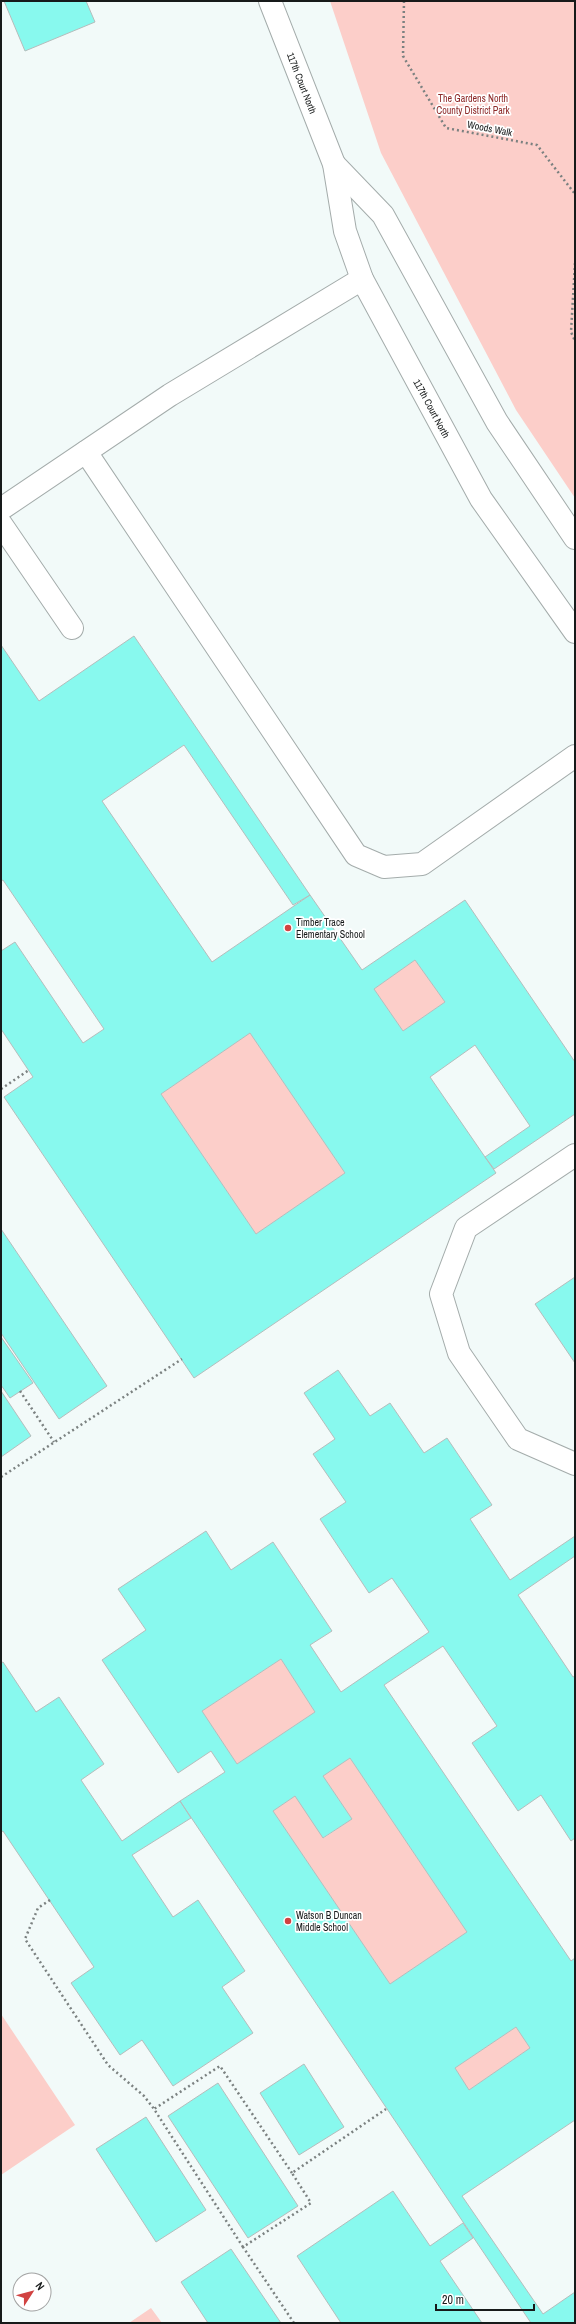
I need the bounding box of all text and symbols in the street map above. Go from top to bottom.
street label: 117th Court North [284,51,320,116]
park label: The Gardens North County District Park [436,92,511,117]
street label: Woods Walk [466,118,514,139]
street label: 117th Court North [410,377,453,440]
place label: Timber Trace Elementary School [296,916,365,941]
marker: Timber Trace Elementary School [283,923,293,933]
place label: Watson B Duncan Middle School [296,1909,362,1934]
marker: Watson B Duncan Middle School [283,1916,293,1926]
north arrow [12,2272,52,2312]
text: N [33,2279,48,2293]
scale bar [436,2286,534,2312]
text: 20 m [442,2292,464,2308]

